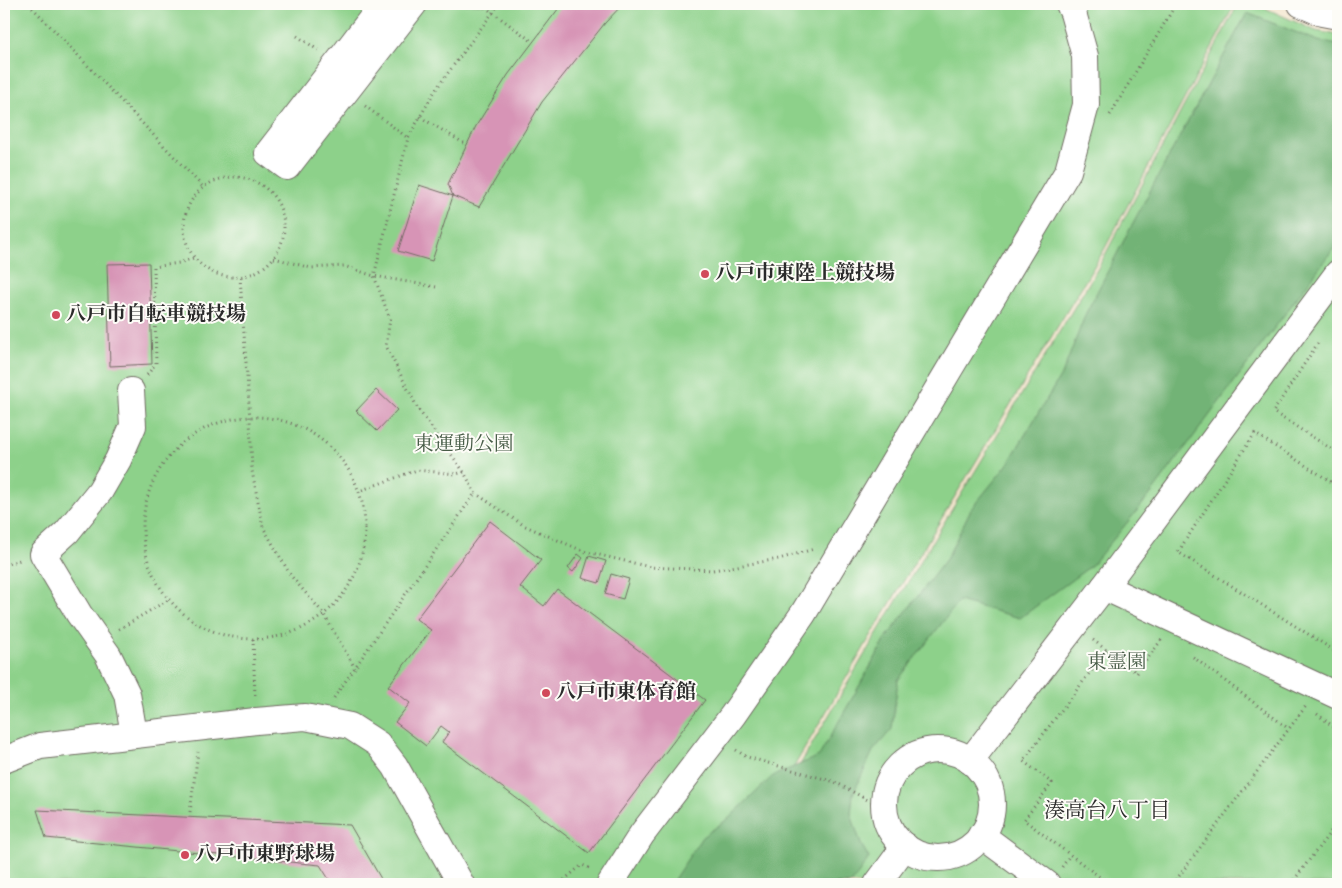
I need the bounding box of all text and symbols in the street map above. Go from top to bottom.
place label: 八戸市東陸上競技場 [715,262,895,284]
marker: 八戸市東陸上競技場 [699,268,711,280]
place label: 八戸市自転車競技場 [66,302,246,325]
marker: 八戸市自転車競技場 [50,309,62,321]
park label: 東運動公園 [414,433,514,455]
park label: 東霊園 [1087,651,1147,673]
place label: 八戸市東体育館 [556,680,696,703]
marker: 八戸市東体育館 [540,687,552,699]
district label: 湊高台八丁目 [1044,799,1170,822]
place label: 八戸市東野球場 [195,843,335,865]
marker: 八戸市東野球場 [179,849,191,861]

